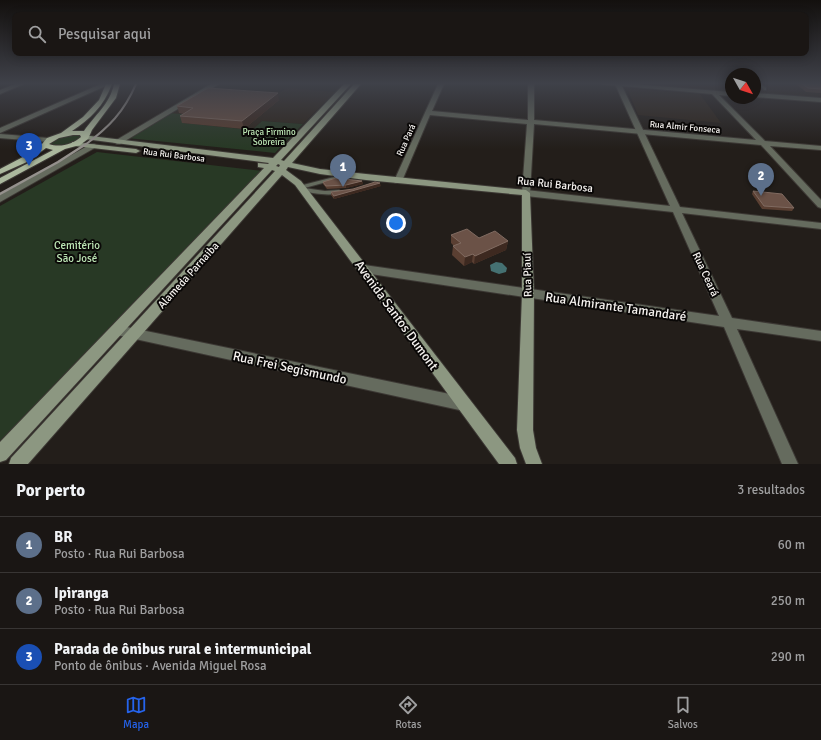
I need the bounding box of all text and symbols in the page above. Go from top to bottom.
search box [12,12,809,56]
icon: search [26,23,48,45]
text: Pesquisar aqui [58,25,151,43]
north arrow [725,68,761,104]
street label: Rua Almir Fonseca [649,119,721,136]
street label: Rua Pará [395,122,419,158]
park label: Praça Firmino Sobreira [242,127,296,148]
pin: 3 [16,133,42,166]
street label: Rua Rui Barbosa [142,146,206,165]
pin: 1 [330,154,356,187]
pin: 2 [748,163,774,196]
street label: Rua Rui Barbosa [516,174,594,195]
your location [386,213,406,233]
park label: Cemitério São José [54,239,100,265]
street label: Alameda Parnaiba [155,239,222,311]
street label: Rua Ceará [690,250,722,299]
street label: Rua Piauí [521,253,534,297]
street label: Avenida Santos Dumont [351,258,442,374]
street label: Rua Almirante Tamandaré [544,289,687,325]
street label: Rua Frei Segismundo [231,348,348,388]
text: Por perto [16,480,85,501]
text: 3 resultados [737,482,805,498]
text: BR [54,528,72,546]
text: 1 [25,537,33,553]
text: 60 m [778,537,805,553]
text: Posto · Rua Rui Barbosa [54,546,185,562]
text: Ipiranga [54,584,109,602]
text: 2 [25,593,33,609]
text: 250 m [771,593,805,609]
text: Posto · Rua Rui Barbosa [54,602,185,618]
text: Parada de ônibus rural e intermunicipal [54,640,312,658]
text: 3 [25,649,33,665]
text: 290 m [771,649,805,665]
text: Ponto de ônibus · Avenida Miguel Rosa [54,658,267,674]
tab: Mapa [123,694,149,731]
tab: Rotas [395,694,421,731]
tab: Salvos [668,694,698,731]

